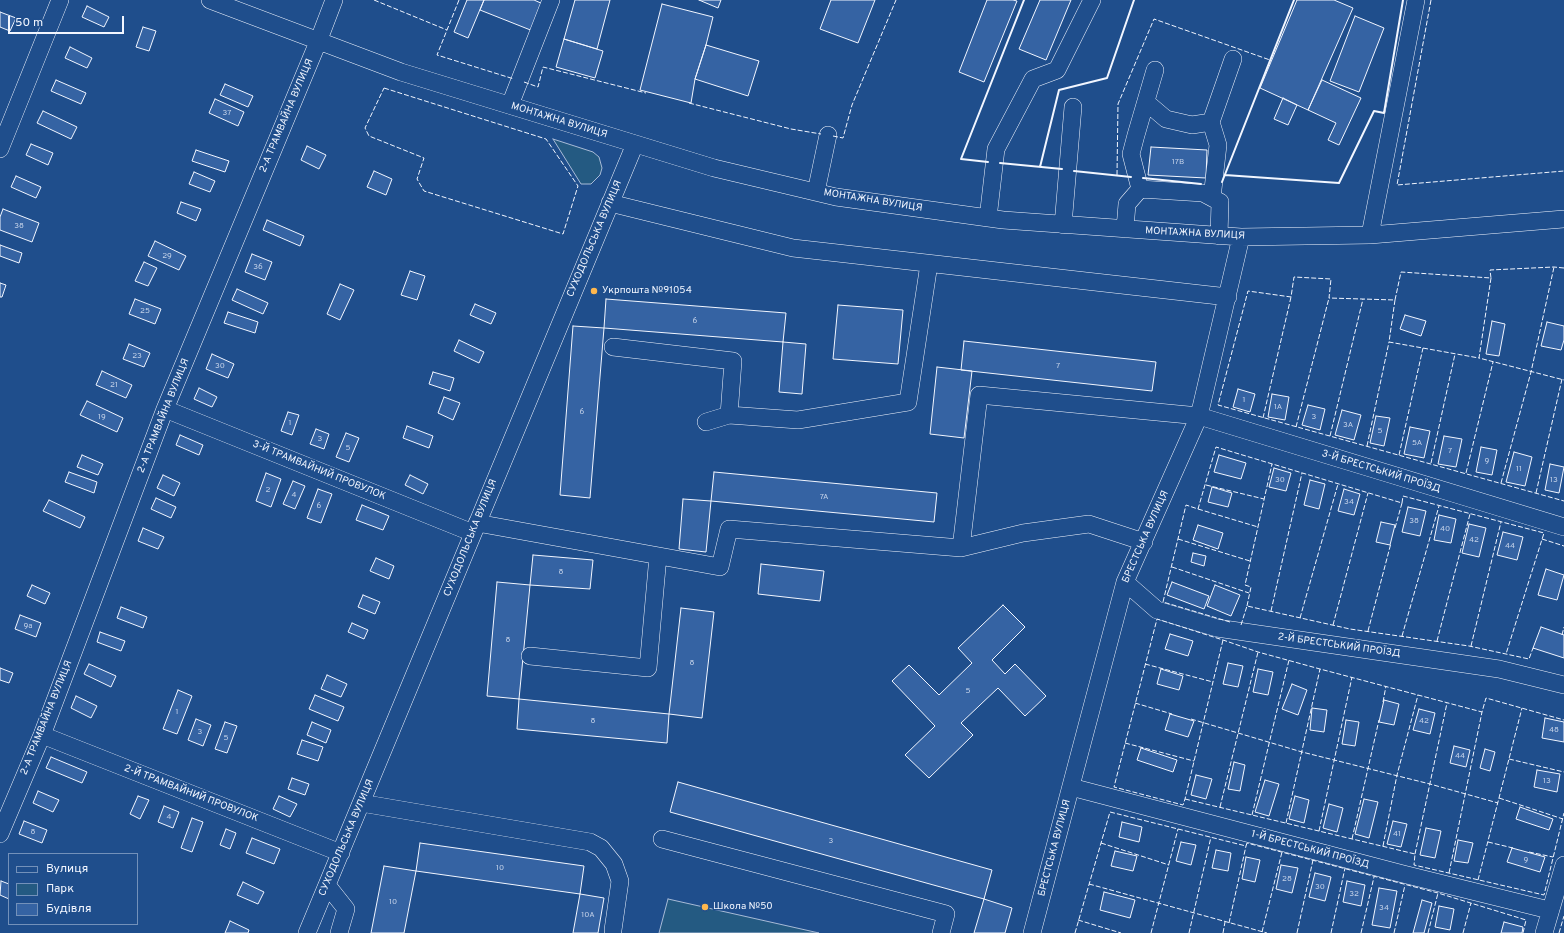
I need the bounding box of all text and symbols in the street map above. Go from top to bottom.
scale bar [10,8,126,34]
text: 50 m [15,15,43,31]
street label: 2-А ТРАМВАЙНА ВУЛИЦЯ [258,57,316,175]
street label: МОНТАЖНА ВУЛИЦЯ [509,101,609,141]
house number: 37 [223,108,231,118]
house number: 17В [1172,157,1184,167]
street label: СУХОДОЛЬСЬКА ВУЛИЦЯ [565,179,625,299]
street label: МОНТАЖНА ВУЛИЦЯ [823,187,923,215]
house number: 38 [14,221,24,231]
street label: МОНТАЖНА ВУЛИЦЯ [1145,225,1245,243]
house number: 29 [162,251,172,261]
house number: 36 [253,262,263,272]
place label: Укрпошта №91054 [602,285,692,297]
marker: Укрпошта №91054 [589,286,599,296]
house number: 25 [140,306,150,316]
house number: 6 [693,316,697,326]
house number: 23 [132,351,142,361]
street label: 2-А ТРАМВАЙНА ВУЛИЦЯ [136,357,192,475]
house number: 30 [215,361,225,371]
house number: 7 [1056,361,1060,371]
house number: 21 [110,380,118,390]
house number: 1 [1243,395,1245,405]
house number: 1А [1274,402,1282,412]
house number: 6 [580,407,584,417]
house number: 19 [98,412,106,422]
house number: 3 [1312,412,1316,422]
house number: 1 [289,418,291,428]
house number: 3А [1343,420,1353,430]
house number: 5 [1378,426,1382,436]
house number: 3 [318,434,322,444]
house number: 5А [1412,438,1422,448]
street label: 3-Й ТРАМВАЙНИЙ ПРОВУЛОК [251,439,387,503]
house number: 5 [346,443,350,453]
house number: 7 [1448,446,1452,456]
street label: 3-Й БРЕСТСЬКИЙ ПРОЇЗД [1320,448,1442,496]
house number: 9 [1485,456,1489,466]
house number: 11 [1516,464,1522,474]
house number: 30 [1275,475,1285,485]
house number: 13 [1550,475,1558,485]
street label: СУХОДОЛЬСЬКА ВУЛИЦЯ [442,478,500,598]
house number: 2 [266,485,270,495]
street label: БРЕСТСЬКА ВУЛИЦЯ [1120,489,1172,585]
house number: 4 [292,490,296,500]
house number: 7А [820,492,828,502]
house number: 34 [1344,497,1354,507]
house number: 6 [317,501,321,511]
house number: 38 [1409,516,1419,526]
house number: 40 [1440,524,1450,534]
house number: 42 [1469,535,1479,545]
house number: 44 [1505,541,1515,551]
house number: 8 [559,567,563,577]
house number: 9а [24,621,32,631]
street label: 2-Й БРЕСТСЬКИЙ ПРОЇЗД [1277,631,1401,661]
house number: 8 [506,635,510,645]
house number: 8 [690,658,694,668]
street label: 2-А ТРАМВАЙНА ВУЛИЦЯ [19,659,75,777]
house number: 5 [966,686,970,696]
house number: 1 [176,707,178,717]
house number: 8 [591,716,595,726]
house number: 42 [1419,716,1429,726]
house number: 48 [1549,725,1559,735]
house number: 3 [198,727,202,737]
house number: 5 [224,733,228,743]
house number: 44 [1455,751,1465,761]
street label: 2-Й ТРАМВАЙНИЙ ПРОВУЛОК [122,763,260,825]
house number: 13 [1543,776,1551,786]
street label: СУХОДОЛЬСЬКА ВУЛИЦЯ [317,778,377,898]
street label: БРЕСТСЬКА ВУЛИЦЯ [1036,798,1074,898]
house number: 4 [167,812,171,822]
house number: 8 [31,827,35,837]
street label: 1-Й БРЕСТСЬКИЙ ПРОЇЗД [1250,828,1370,872]
house number: 41 [1393,829,1401,839]
house number: 3 [829,836,833,846]
legend [8,853,138,925]
house number: 9 [1524,855,1528,865]
text: Вулиця [46,861,88,877]
house number: 10 [496,863,504,873]
house number: 28 [1282,874,1292,884]
text: Парк [46,881,74,897]
house number: 30 [1315,882,1325,892]
house number: 32 [1349,889,1359,899]
house number: 10 [389,897,397,907]
text: Будівля [46,901,92,917]
place label: Школа №50 [713,901,773,913]
marker: Школа №50 [700,902,710,912]
house number: 34 [1379,903,1389,913]
house number: 10А [581,910,595,920]

